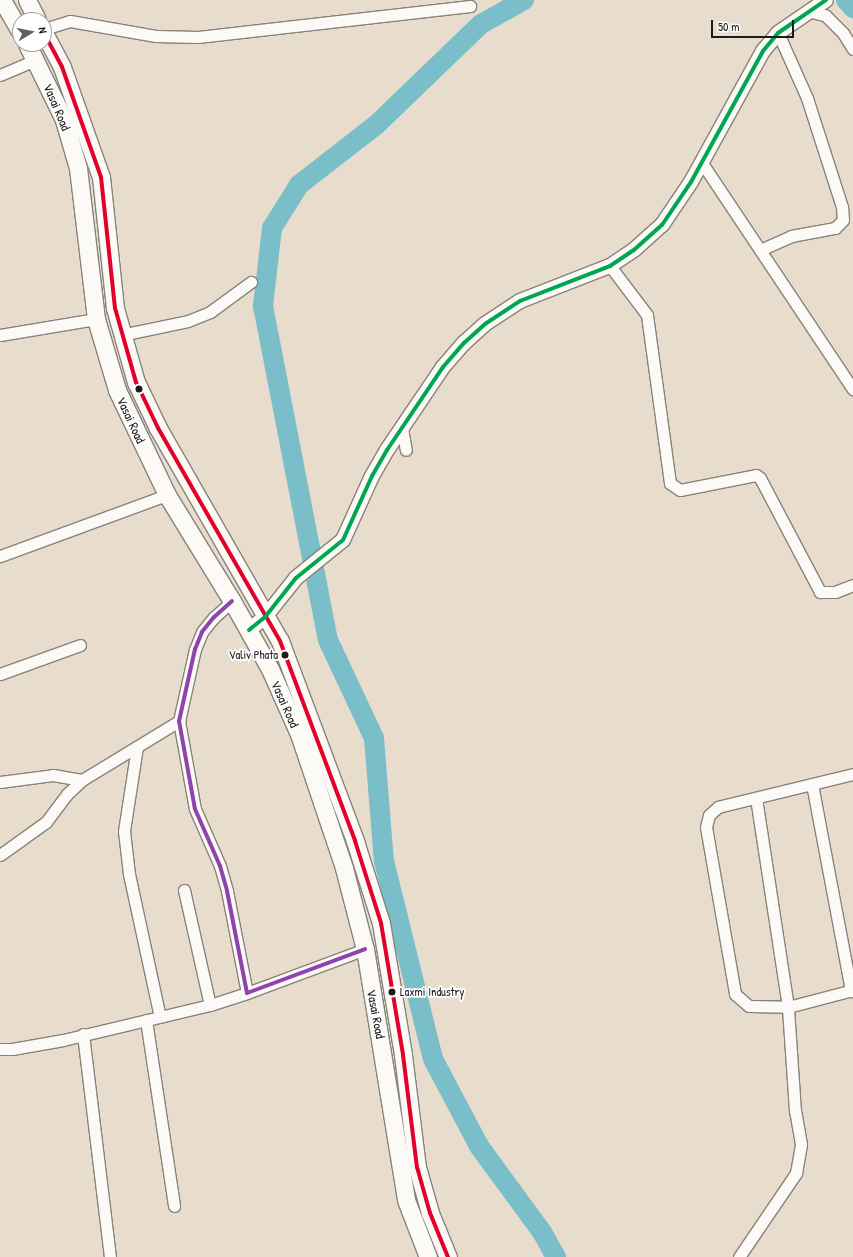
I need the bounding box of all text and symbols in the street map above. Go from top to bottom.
north arrow [12,12,52,52]
scale bar [713,12,796,38]
text: 50 m [718,18,739,35]
text: N [35,26,50,34]
street label: Vasai Road [40,81,74,133]
unlabelled marker [134,384,144,394]
street label: Vasai Road [113,394,149,446]
place label: Valiv Phata [229,648,278,662]
marker: Valiv Phata [280,650,290,660]
street label: Vasai Road [268,678,302,730]
place label: Laxmi Industry [400,985,464,999]
marker: Laxmi Industry [387,987,397,997]
street label: Vasai Road [364,988,388,1040]

